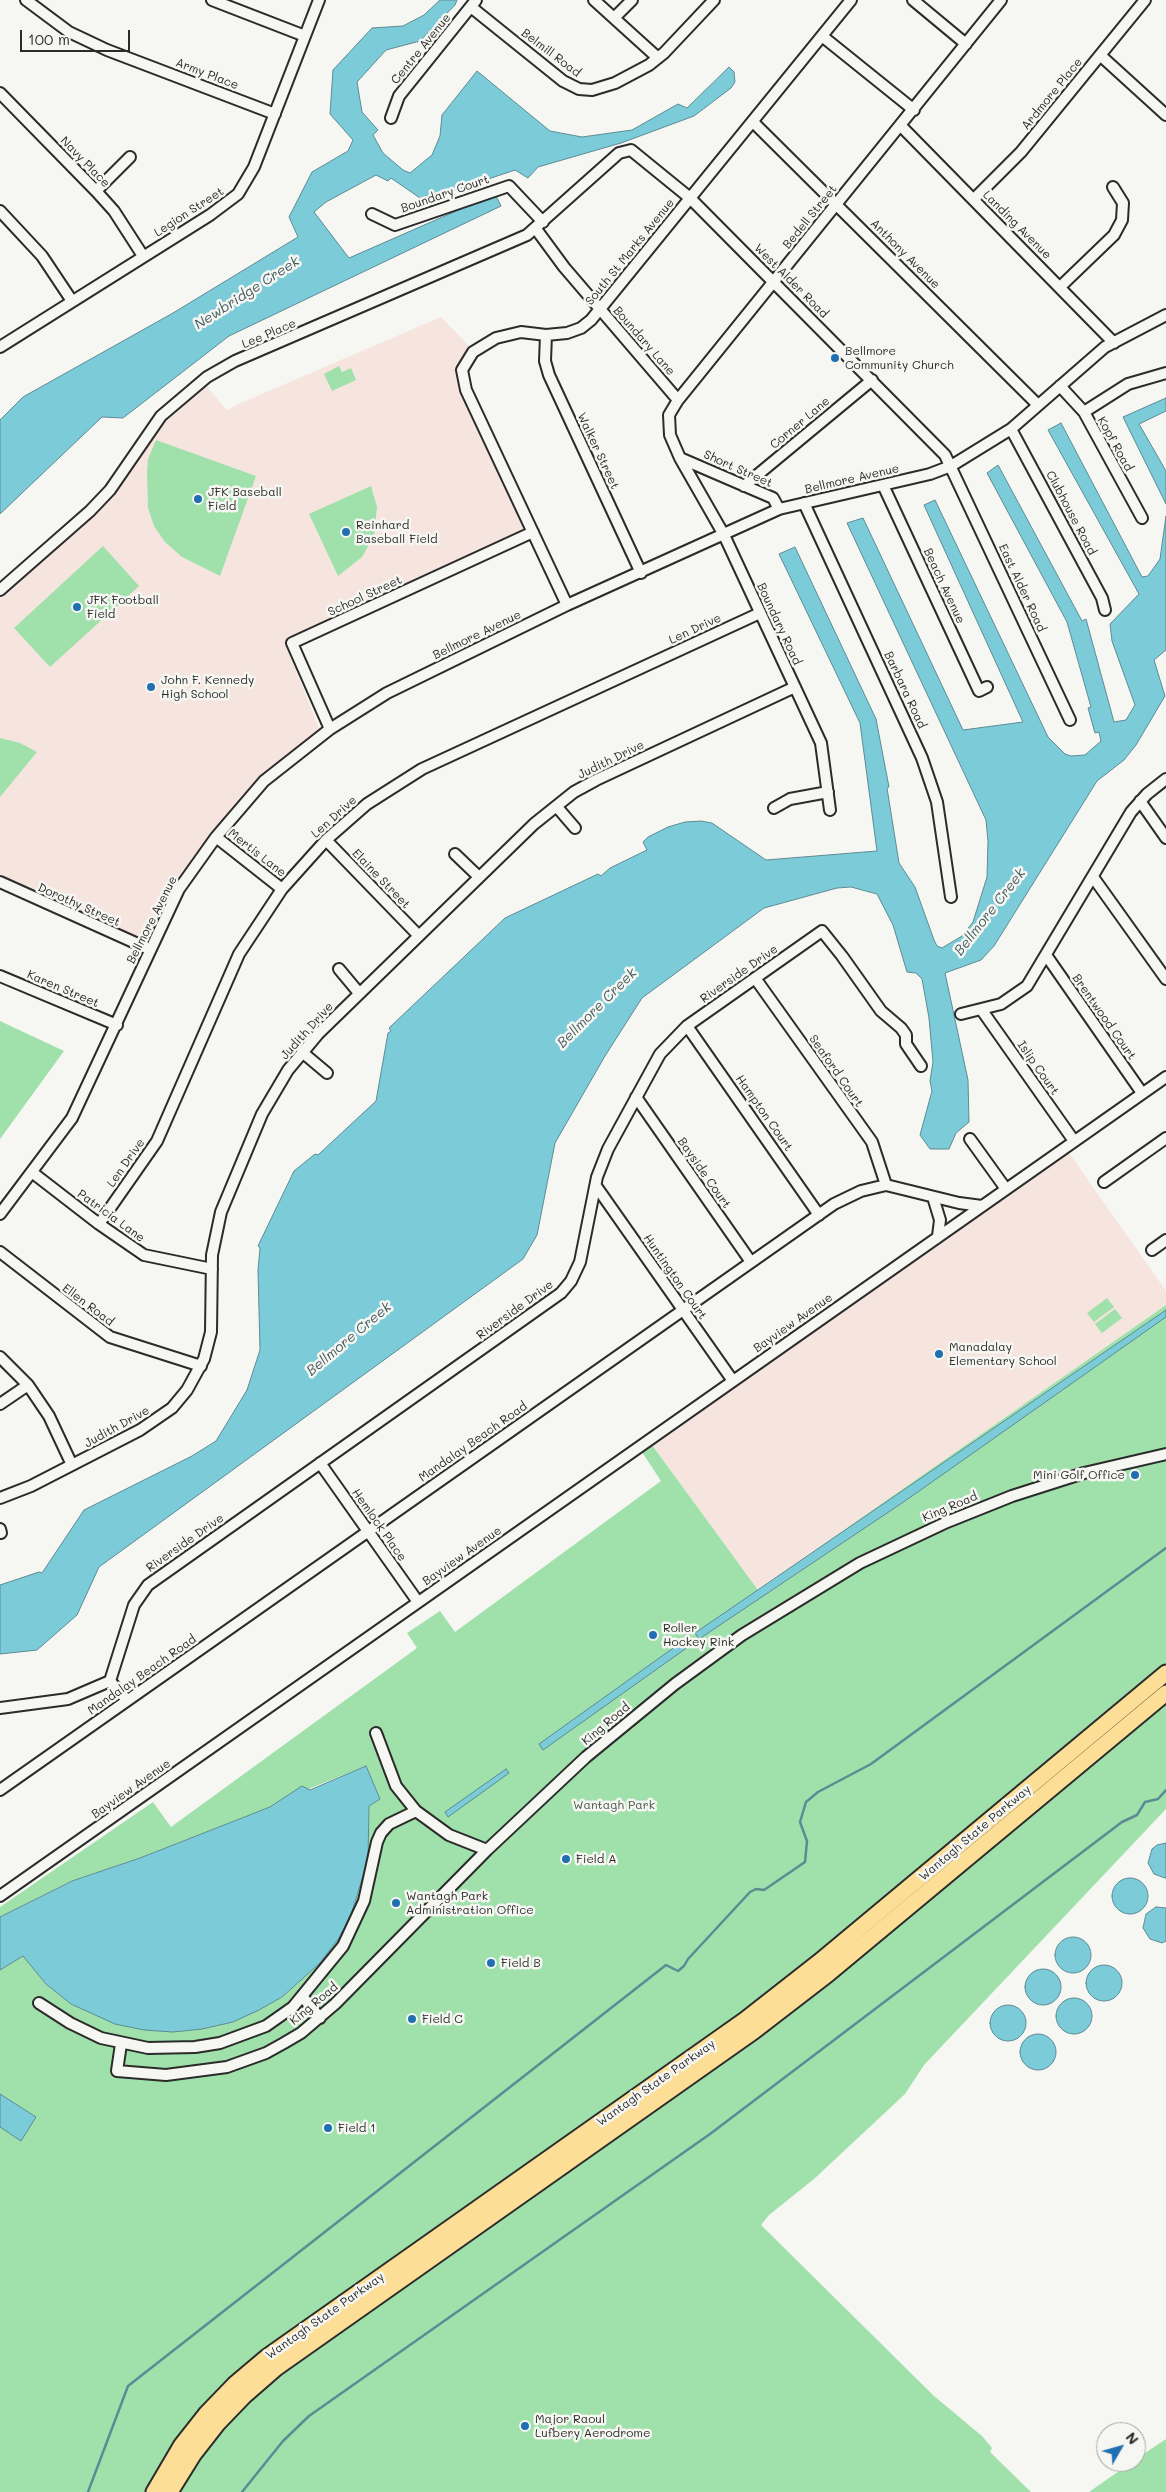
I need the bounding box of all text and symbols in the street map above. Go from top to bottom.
street label: Centre Avenue [388,11,454,87]
scale bar [22,20,132,52]
street label: Belmill Road [518,26,584,80]
text: 100 m [28,29,70,49]
street label: Army Place [173,55,241,93]
street label: Ardmore Place [1019,55,1085,133]
street label: Navy Place [57,134,113,190]
street label: Boundary Court [399,172,491,216]
street label: Bedell Street [780,182,840,252]
street label: Legion Street [151,184,227,240]
street label: Landing Avenue [980,188,1054,262]
street label: South St Marks Avenue [583,196,677,308]
street label: Anthony Avenue [867,216,943,292]
street label: West Alder Road [751,241,831,321]
water label: Newbridge Creek [191,253,303,333]
street label: Boundary Lane [610,304,678,378]
street label: Lee Place [240,316,298,352]
place label: Bellmore Community Church [845,344,954,372]
marker: Bellmore Community Church [829,352,841,364]
street label: Corner Lane [767,394,833,452]
street label: Walker Street [574,410,622,492]
street label: Kopf Road [1094,414,1136,474]
street label: Short Street [701,447,775,491]
street label: Bellmore Avenue [803,461,901,497]
street label: Clubhouse Road [1043,468,1099,558]
place label: JFK Baseball Field [208,485,282,513]
marker: JFK Baseball Field [192,493,204,505]
place label: Reinhard Baseball Field [356,518,438,546]
marker: Reinhard Baseball Field [340,526,352,538]
street label: East Alder Road [995,542,1049,634]
street label: Beach Avenue [920,546,968,626]
street label: School Street [326,573,404,619]
street label: Boundary Road [754,581,804,667]
place label: JFK Football Field [87,593,159,621]
marker: JFK Football Field [71,601,83,613]
street label: Bellmore Avenue [431,607,523,663]
street label: Len Drive [667,611,723,647]
street label: Barbara Road [881,649,929,731]
place label: John F. Kennedy High School [161,673,254,701]
marker: John F. Kennedy High School [145,681,157,693]
street label: Judith Drive [575,738,647,782]
street label: Len Drive [308,793,360,841]
street label: Mertis Lane [225,826,289,880]
street label: Elaine Street [349,846,413,912]
water label: Bellmore Creek [951,865,1029,959]
street label: Bellmore Avenue [124,874,180,966]
street label: Dorothy Street [35,880,123,930]
street label: Riverside Drive [697,942,781,1006]
water label: Bellmore Creek [554,965,640,1051]
street label: Karen Street [25,967,101,1011]
street label: Brentwood Court [1069,971,1139,1063]
street label: Judith Drive [278,999,336,1063]
street label: Seaford Court [806,1032,866,1110]
street label: Islip Court [1014,1038,1062,1098]
street label: Hampton Court [732,1072,796,1154]
street label: Bayside Court [674,1135,734,1211]
street label: Len Drive [104,1136,148,1190]
street label: Patricia Lane [75,1187,147,1245]
street label: Huntington Court [640,1232,710,1322]
street label: Riverside Drive [474,1277,556,1343]
street label: Ellen Road [59,1281,117,1329]
street label: Bayview Avenue [751,1290,835,1356]
water label: Bellmore Creek [303,1299,395,1379]
place label: Manadalay Elementary School [949,1340,1057,1368]
marker: Manadalay Elementary School [933,1348,945,1360]
street label: Mandalay Beach Road [416,1399,530,1485]
street label: Judith Drive [82,1403,152,1451]
place label: Mini Golf Office [1033,1468,1125,1482]
marker: Mini Golf Office [1129,1469,1141,1481]
street label: Hemlock Place [349,1486,409,1564]
street label: King Road [920,1489,980,1525]
street label: Riverside Drive [143,1511,227,1575]
street label: Bayview Avenue [420,1523,504,1589]
place label: Roller Hockey Rink [663,1621,734,1649]
marker: Roller Hockey Rink [647,1629,659,1641]
street label: Mandalay Beach Road [85,1632,199,1718]
street label: King Road [579,1700,633,1748]
street label: Bayview Avenue [89,1756,173,1822]
street label: Wantagh State Parkway [916,1782,1034,1884]
park label: Wantagh Park [573,1798,655,1812]
place label: Field A [576,1852,617,1866]
marker: Field A [560,1853,572,1865]
place label: Wantagh Park Administration Office [406,1889,534,1917]
marker: Wantagh Park Administration Office [390,1897,402,1909]
place label: Field B [501,1956,541,1970]
marker: Field B [485,1957,497,1969]
street label: King Road [287,1980,341,2028]
place label: Field C [422,2012,463,2026]
marker: Field C [406,2013,418,2025]
street label: Wantagh State Parkway [594,2037,718,2129]
place label: Field 1 [338,2121,376,2135]
marker: Field 1 [322,2122,334,2134]
street label: Wantagh State Parkway [263,2270,387,2362]
place label: Major Raoul Lufbery Aerodrome [535,2412,650,2440]
marker: Major Raoul Lufbery Aerodrome [519,2420,531,2432]
north arrow [1096,2422,1146,2472]
text: N [1122,2428,1143,2448]

